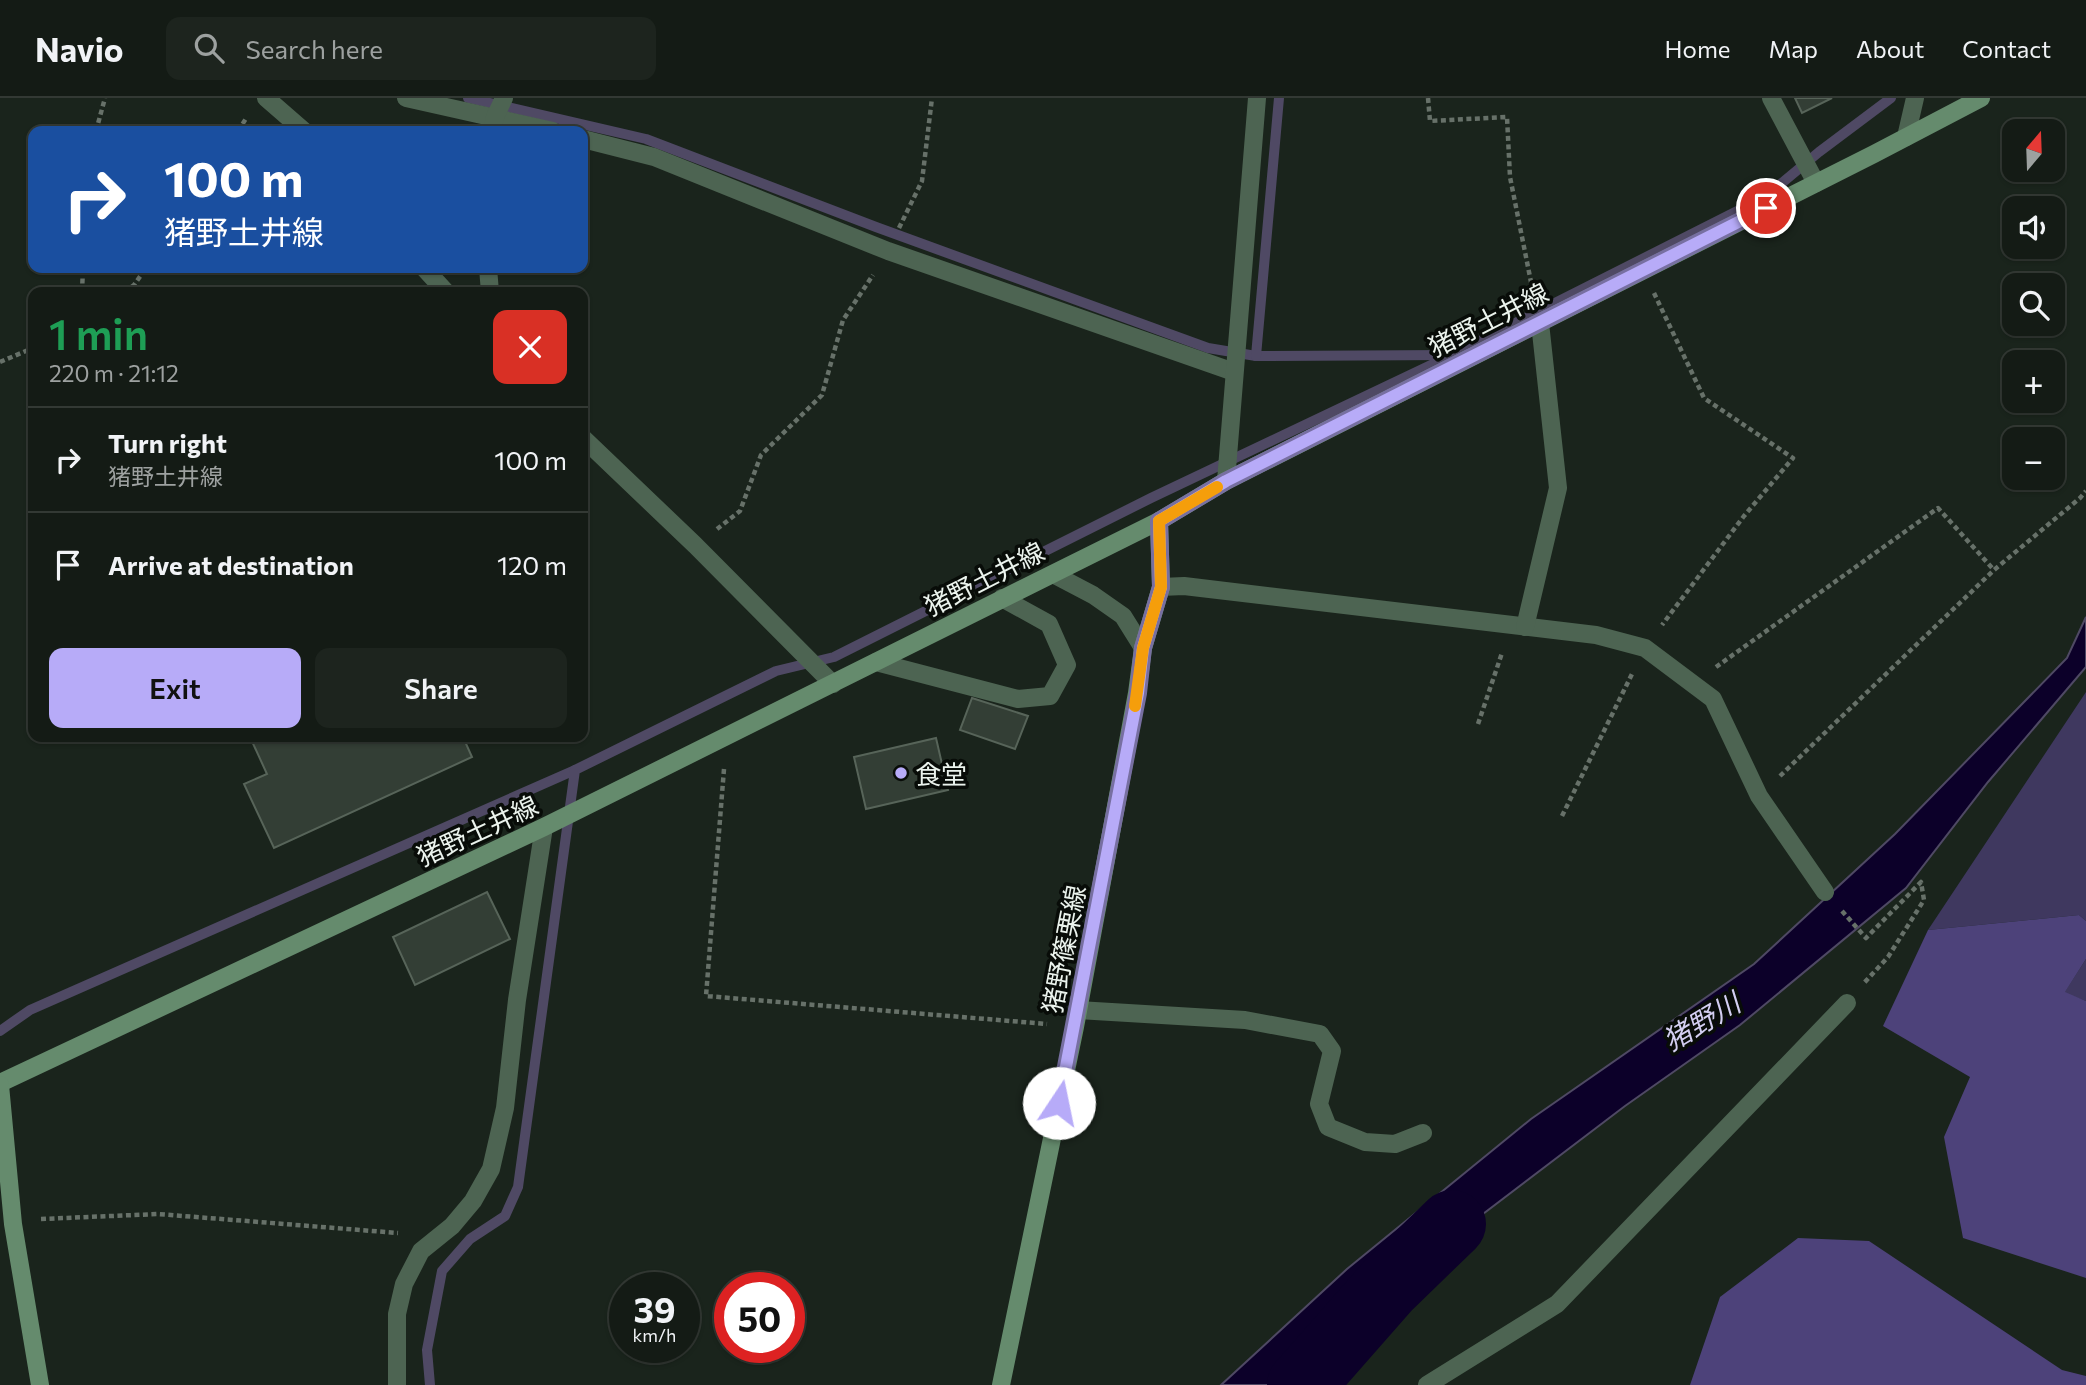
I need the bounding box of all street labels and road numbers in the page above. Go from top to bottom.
street label: 猪野土井線 [1423,276,1553,362]
street label: 猪野土井線 [919,535,1049,621]
street label: 猪野土井線 [412,788,542,872]
street label: 猪野篠栗線 [1035,882,1091,1016]

